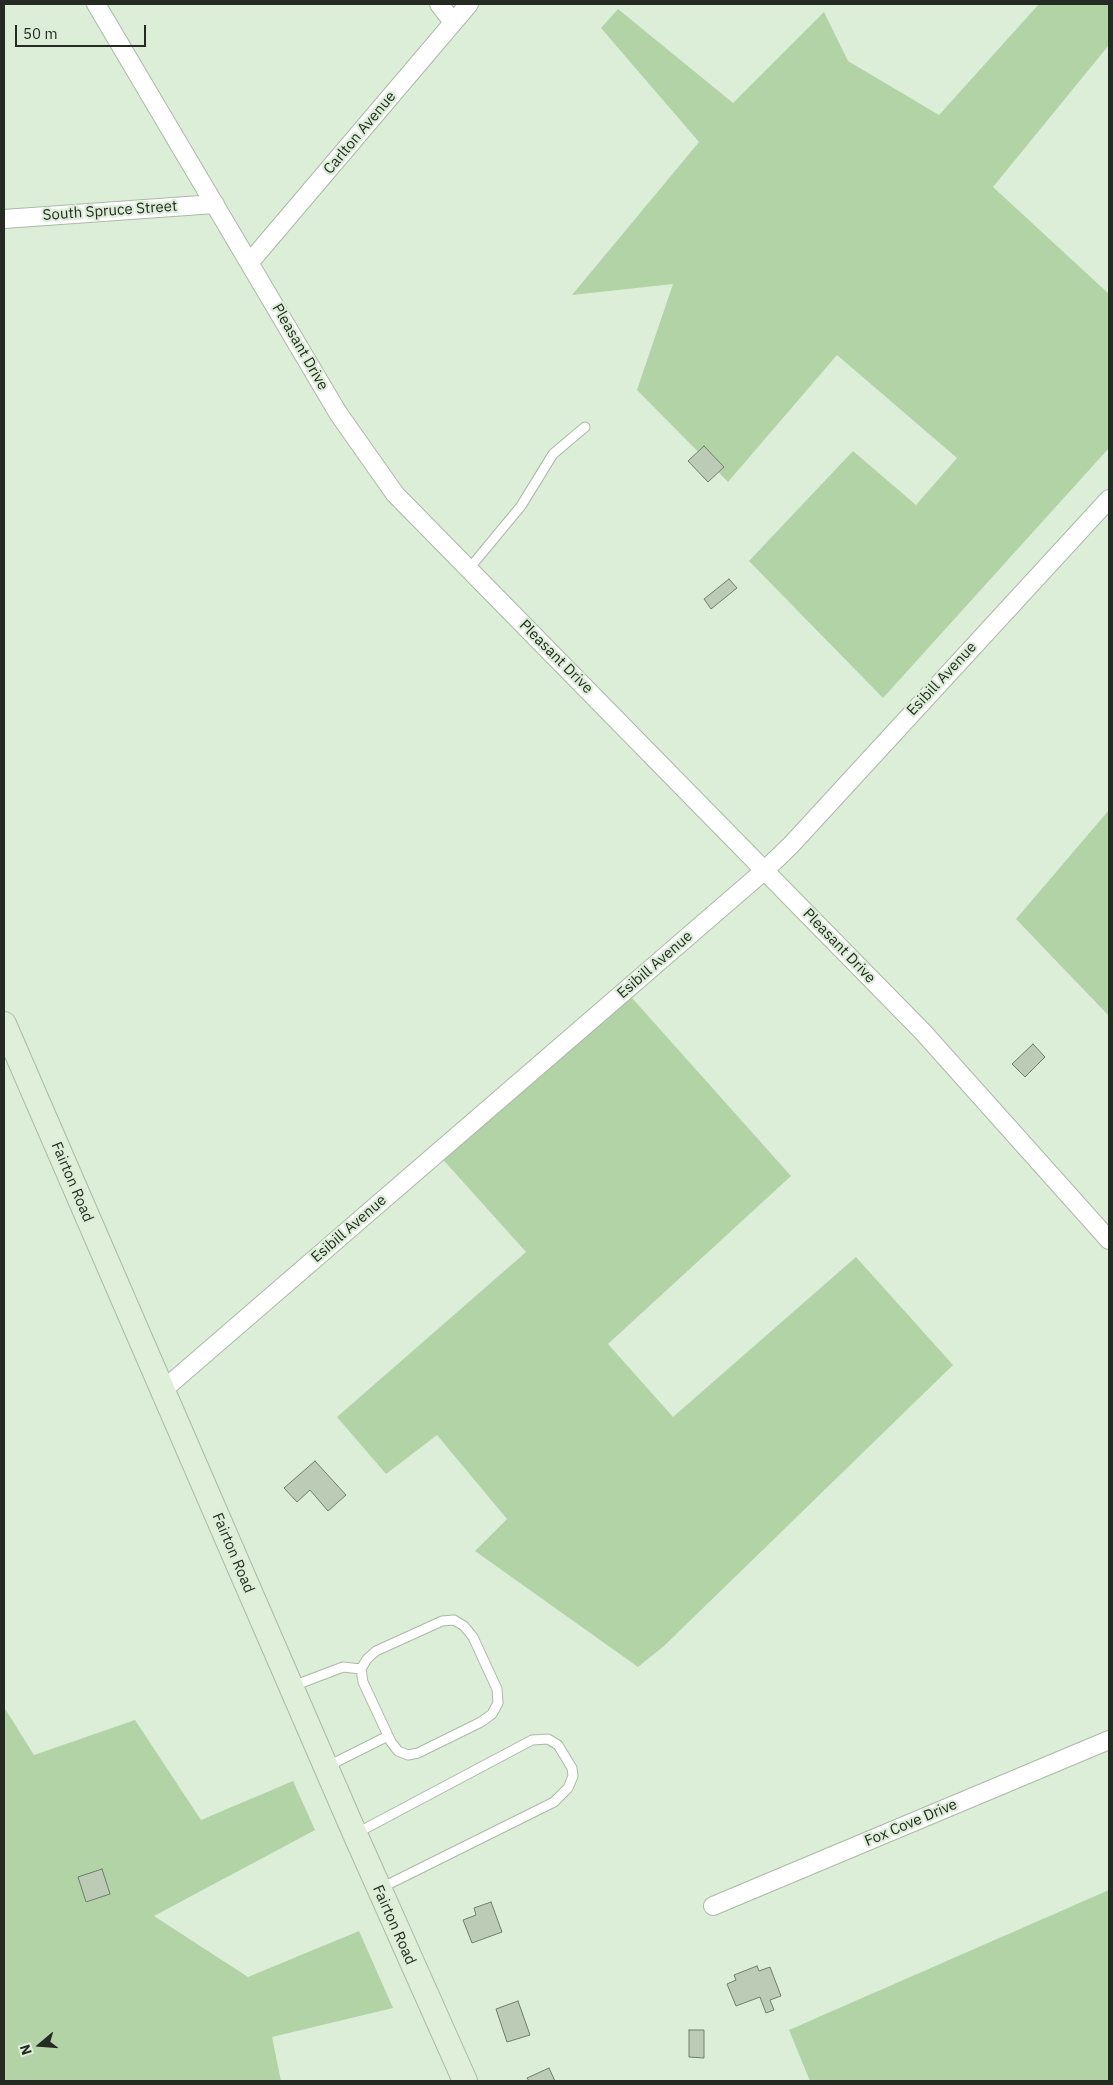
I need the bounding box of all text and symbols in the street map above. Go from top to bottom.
scale bar [18,15,149,47]
text: 50 m [23,24,58,43]
street label: Carlton Avenue [320,88,400,178]
street label: South Spruce Street [42,197,178,225]
street label: Pleasant Drive [268,301,332,393]
street label: Pleasant Drive [515,616,597,698]
street label: Esibill Avenue [903,639,981,719]
street label: Pleasant Drive [799,905,879,987]
street label: Esibill Avenue [614,927,696,1003]
street label: Fairton Road [47,1139,97,1225]
street label: Esibill Avenue [308,1191,390,1267]
street label: Fairton Road [208,1510,258,1596]
street label: Fox Cove Drive [862,1795,960,1851]
street label: Fairton Road [368,1882,420,1968]
north arrow [15,2020,65,2070]
text: N [16,2042,36,2057]

